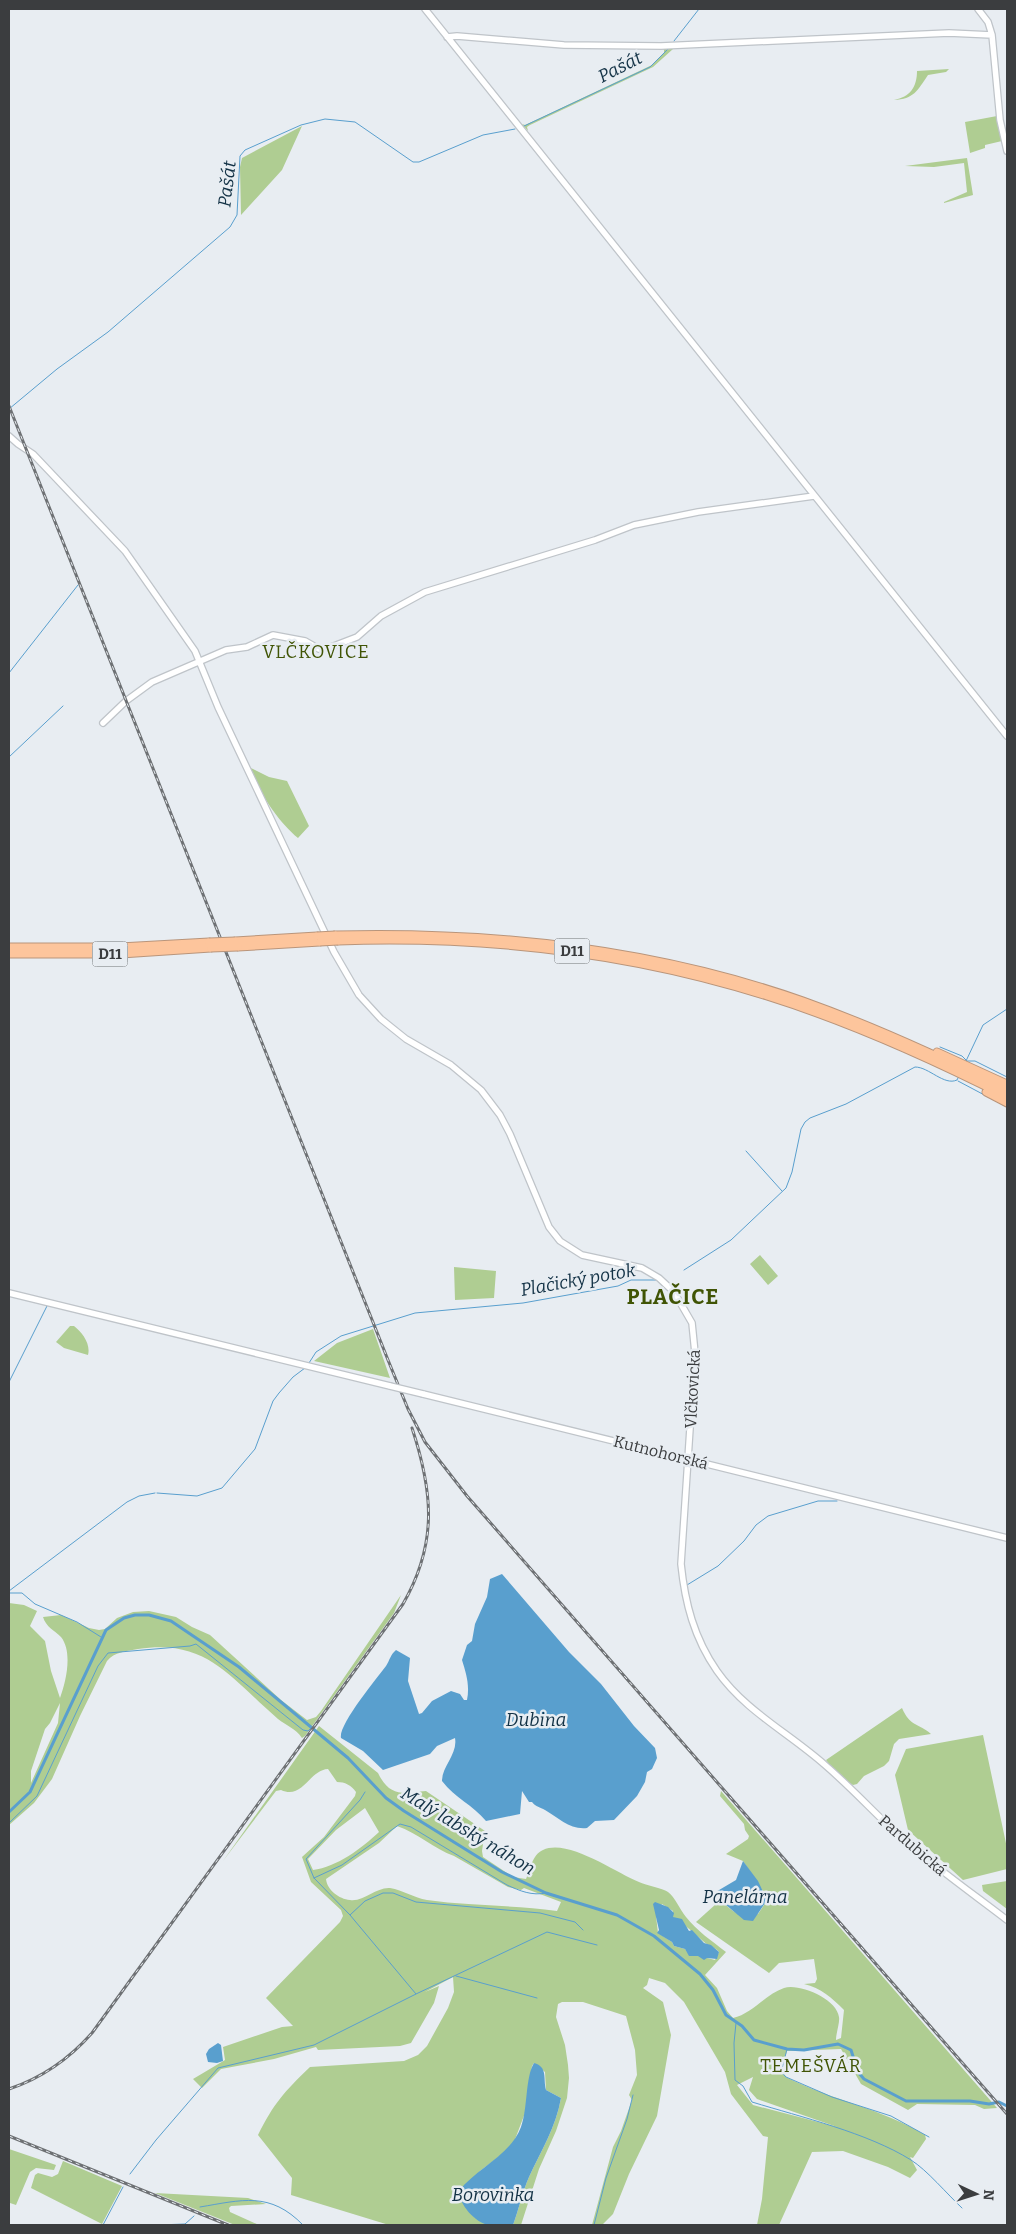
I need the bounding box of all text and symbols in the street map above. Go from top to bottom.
water label: Pašát [594,46,646,87]
water label: Pašát [213,159,241,208]
district label: VLČKOVICE [262,641,370,663]
road number: D11 [554,938,590,964]
road number: D11 [92,942,128,966]
water label: Plačický potok [519,1259,637,1301]
district label: PLAČICE [627,1282,719,1310]
street label: Vlčkovická [681,1349,704,1429]
street label: Kutnohorská [612,1432,710,1473]
water label: Dubina [506,1709,566,1731]
water label: Malý labský náhon [397,1782,539,1880]
street label: Pardubická [875,1811,951,1880]
water label: Panelárna [703,1886,787,1908]
district label: TEMEŠVÁR [760,2055,862,2077]
north arrow [951,2169,1001,2219]
water label: Borovinka [452,2184,534,2206]
text: N [980,2189,997,2201]

